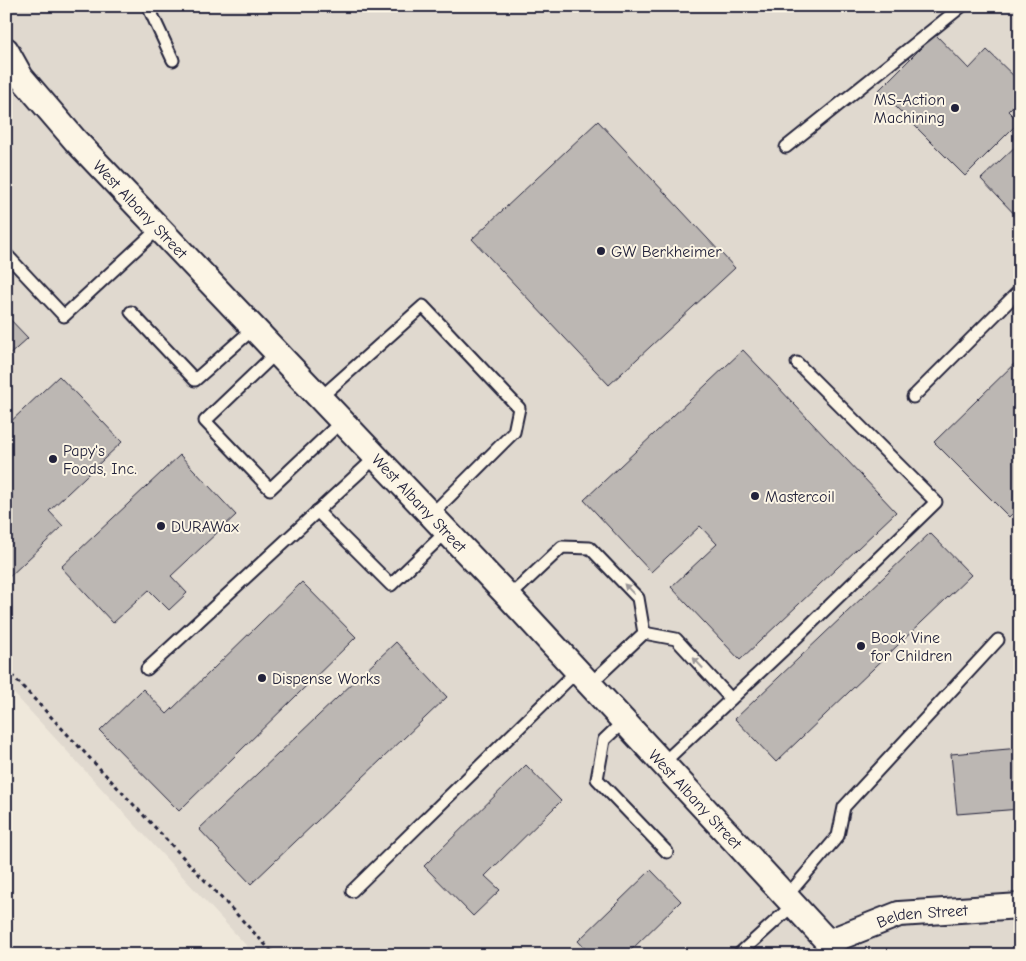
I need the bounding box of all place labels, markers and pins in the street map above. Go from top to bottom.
place label: MS-Action Machining [874,91,945,127]
marker: MS-Action Machining [949,102,961,114]
place label: GW Berkheimer [611,243,722,261]
marker: GW Berkheimer [595,245,607,257]
place label: Papy's Foods, Inc. [63,442,137,478]
marker: Papy's Foods, Inc. [47,453,59,465]
place label: Mastercoil [765,488,835,506]
marker: Mastercoil [749,490,761,502]
place label: DURAWax [171,518,239,536]
marker: DURAWax [155,520,167,532]
place label: Book Vine for Children [870,629,952,665]
marker: Book Vine for Children [855,640,867,652]
place label: Dispense Works [272,670,380,688]
marker: Dispense Works [256,672,268,684]

